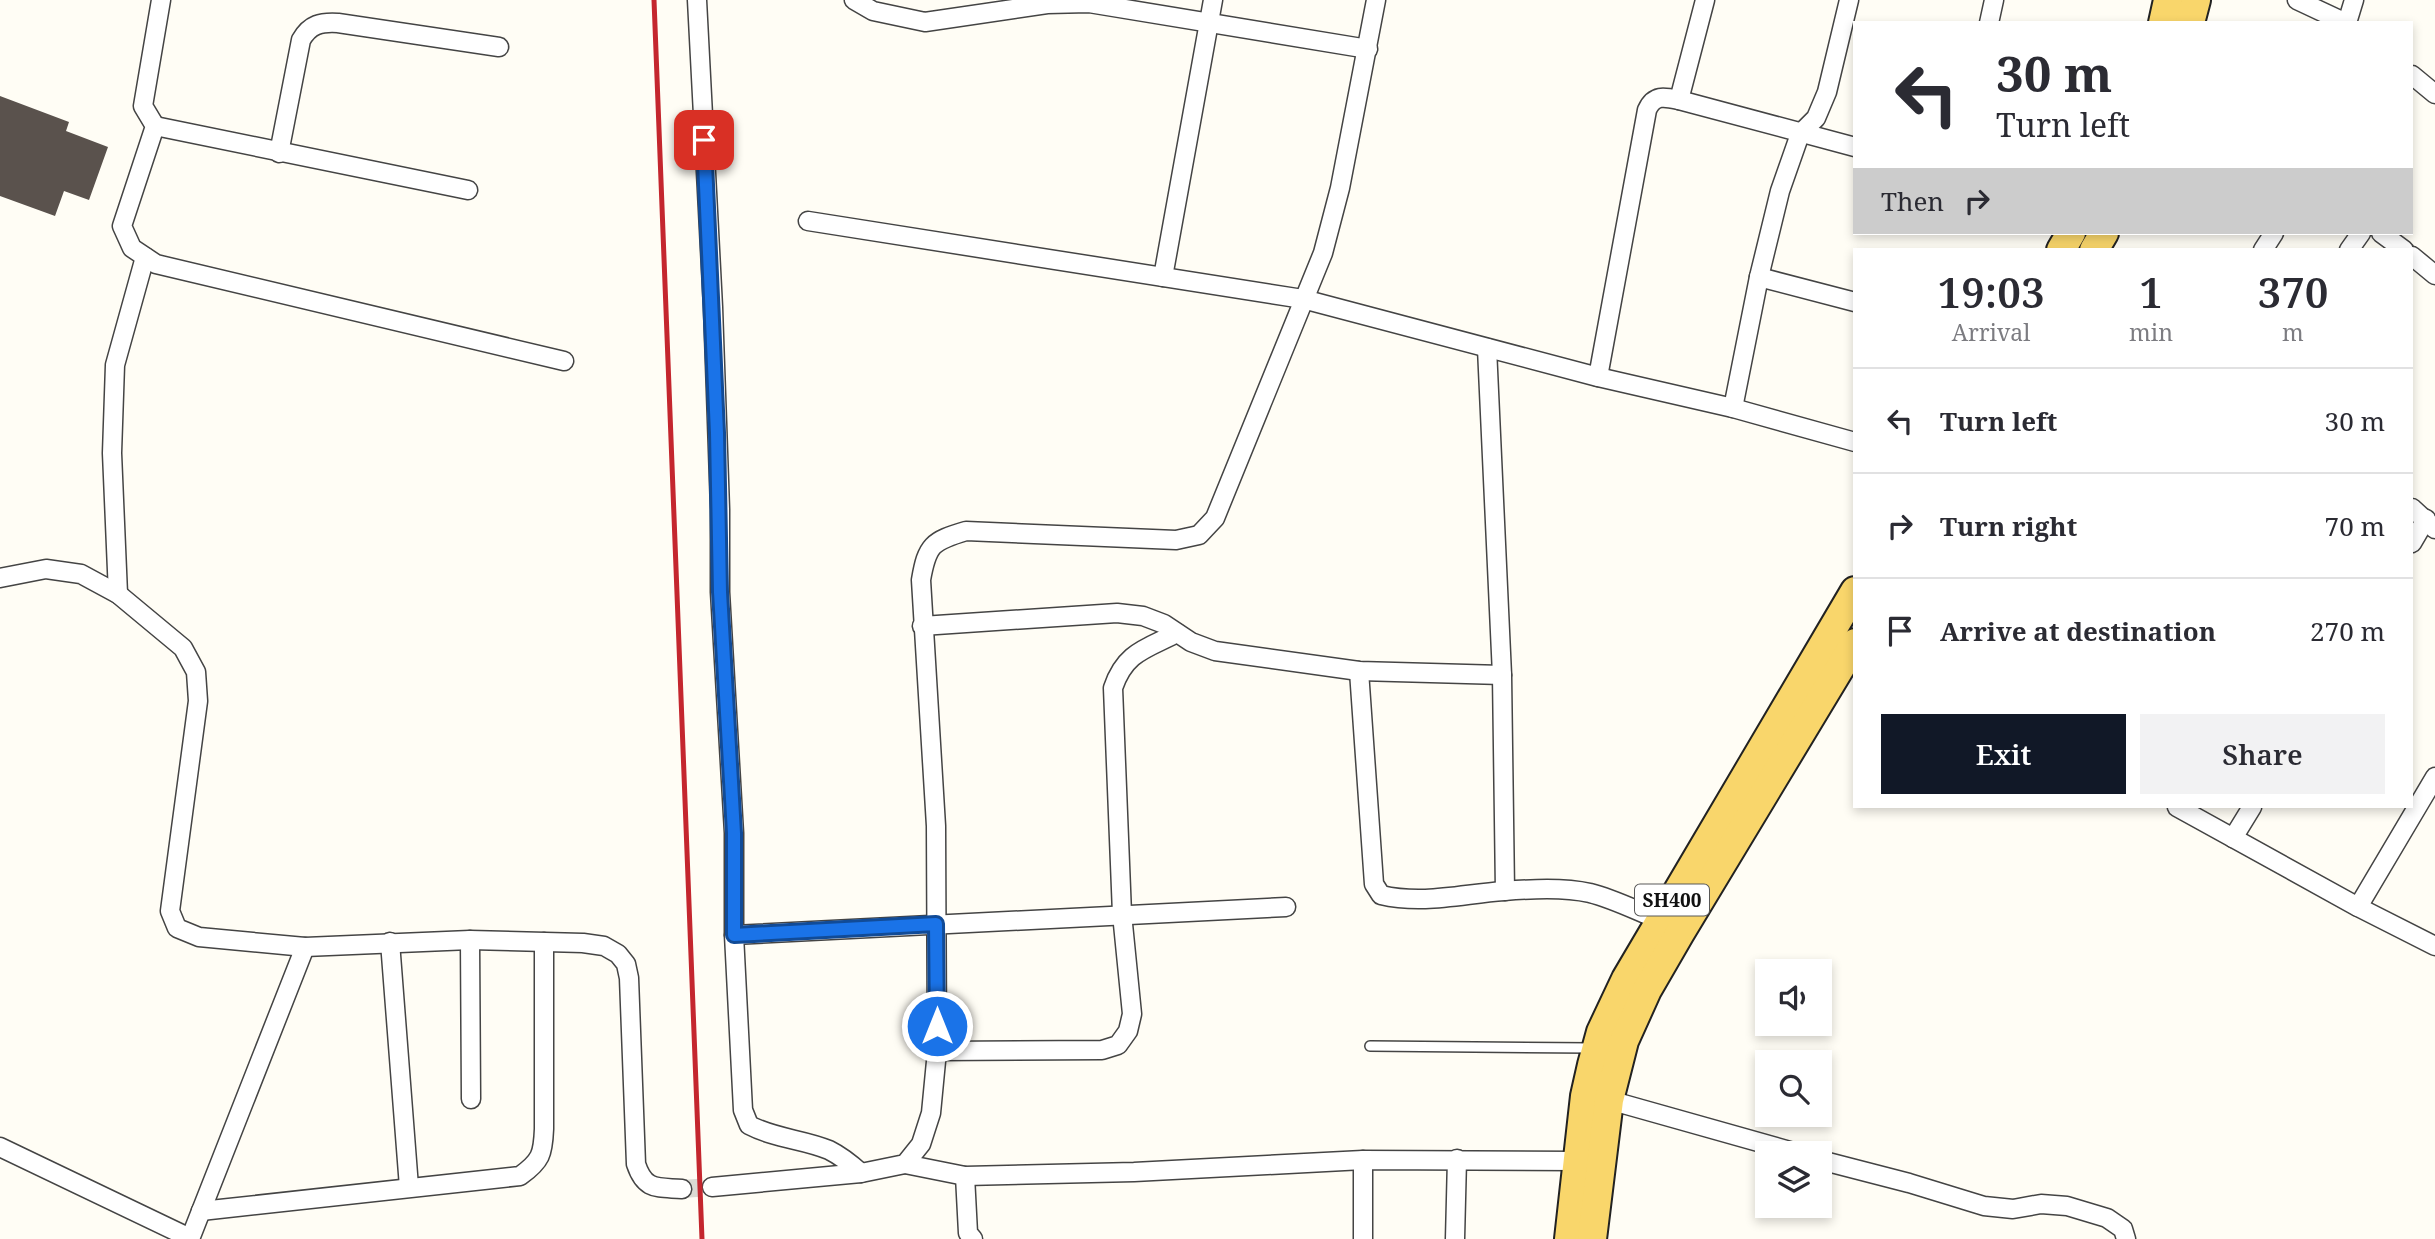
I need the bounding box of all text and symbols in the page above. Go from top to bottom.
text: 30 m [1996,40,2112,106]
icon: left [1881,49,1972,140]
text: Turn left [1996,103,2130,146]
pin [674,110,734,170]
icon: arrive [685,121,723,159]
icon: right [1958,182,1996,220]
text: Then [1881,183,1944,219]
text: 19:03 [1938,263,2045,320]
text: 1 [2139,263,2163,320]
text: 370 [2258,263,2328,320]
text: Arrival [1952,316,2030,348]
text: min [2129,316,2173,348]
text: m [2282,316,2304,348]
icon: left [1881,402,1919,440]
text: Turn left [1940,403,2057,439]
text: 30 m [2325,403,2385,439]
icon: right [1881,507,1919,545]
text: Turn right [1940,508,2077,544]
text: 70 m [2325,508,2385,544]
icon: arrive [1881,612,1919,650]
text: Arrive at destination [1940,613,2216,649]
text: 270 m [2310,613,2385,649]
button: Exit [1881,714,2126,794]
button: Share [2140,714,2385,794]
road number: SH400 [1635,885,1709,916]
map controls [1755,959,1832,1218]
button: sound [1755,959,1832,1036]
position arrow [900,989,974,1063]
button: search [1755,1050,1832,1127]
button: layers [1755,1141,1832,1218]

